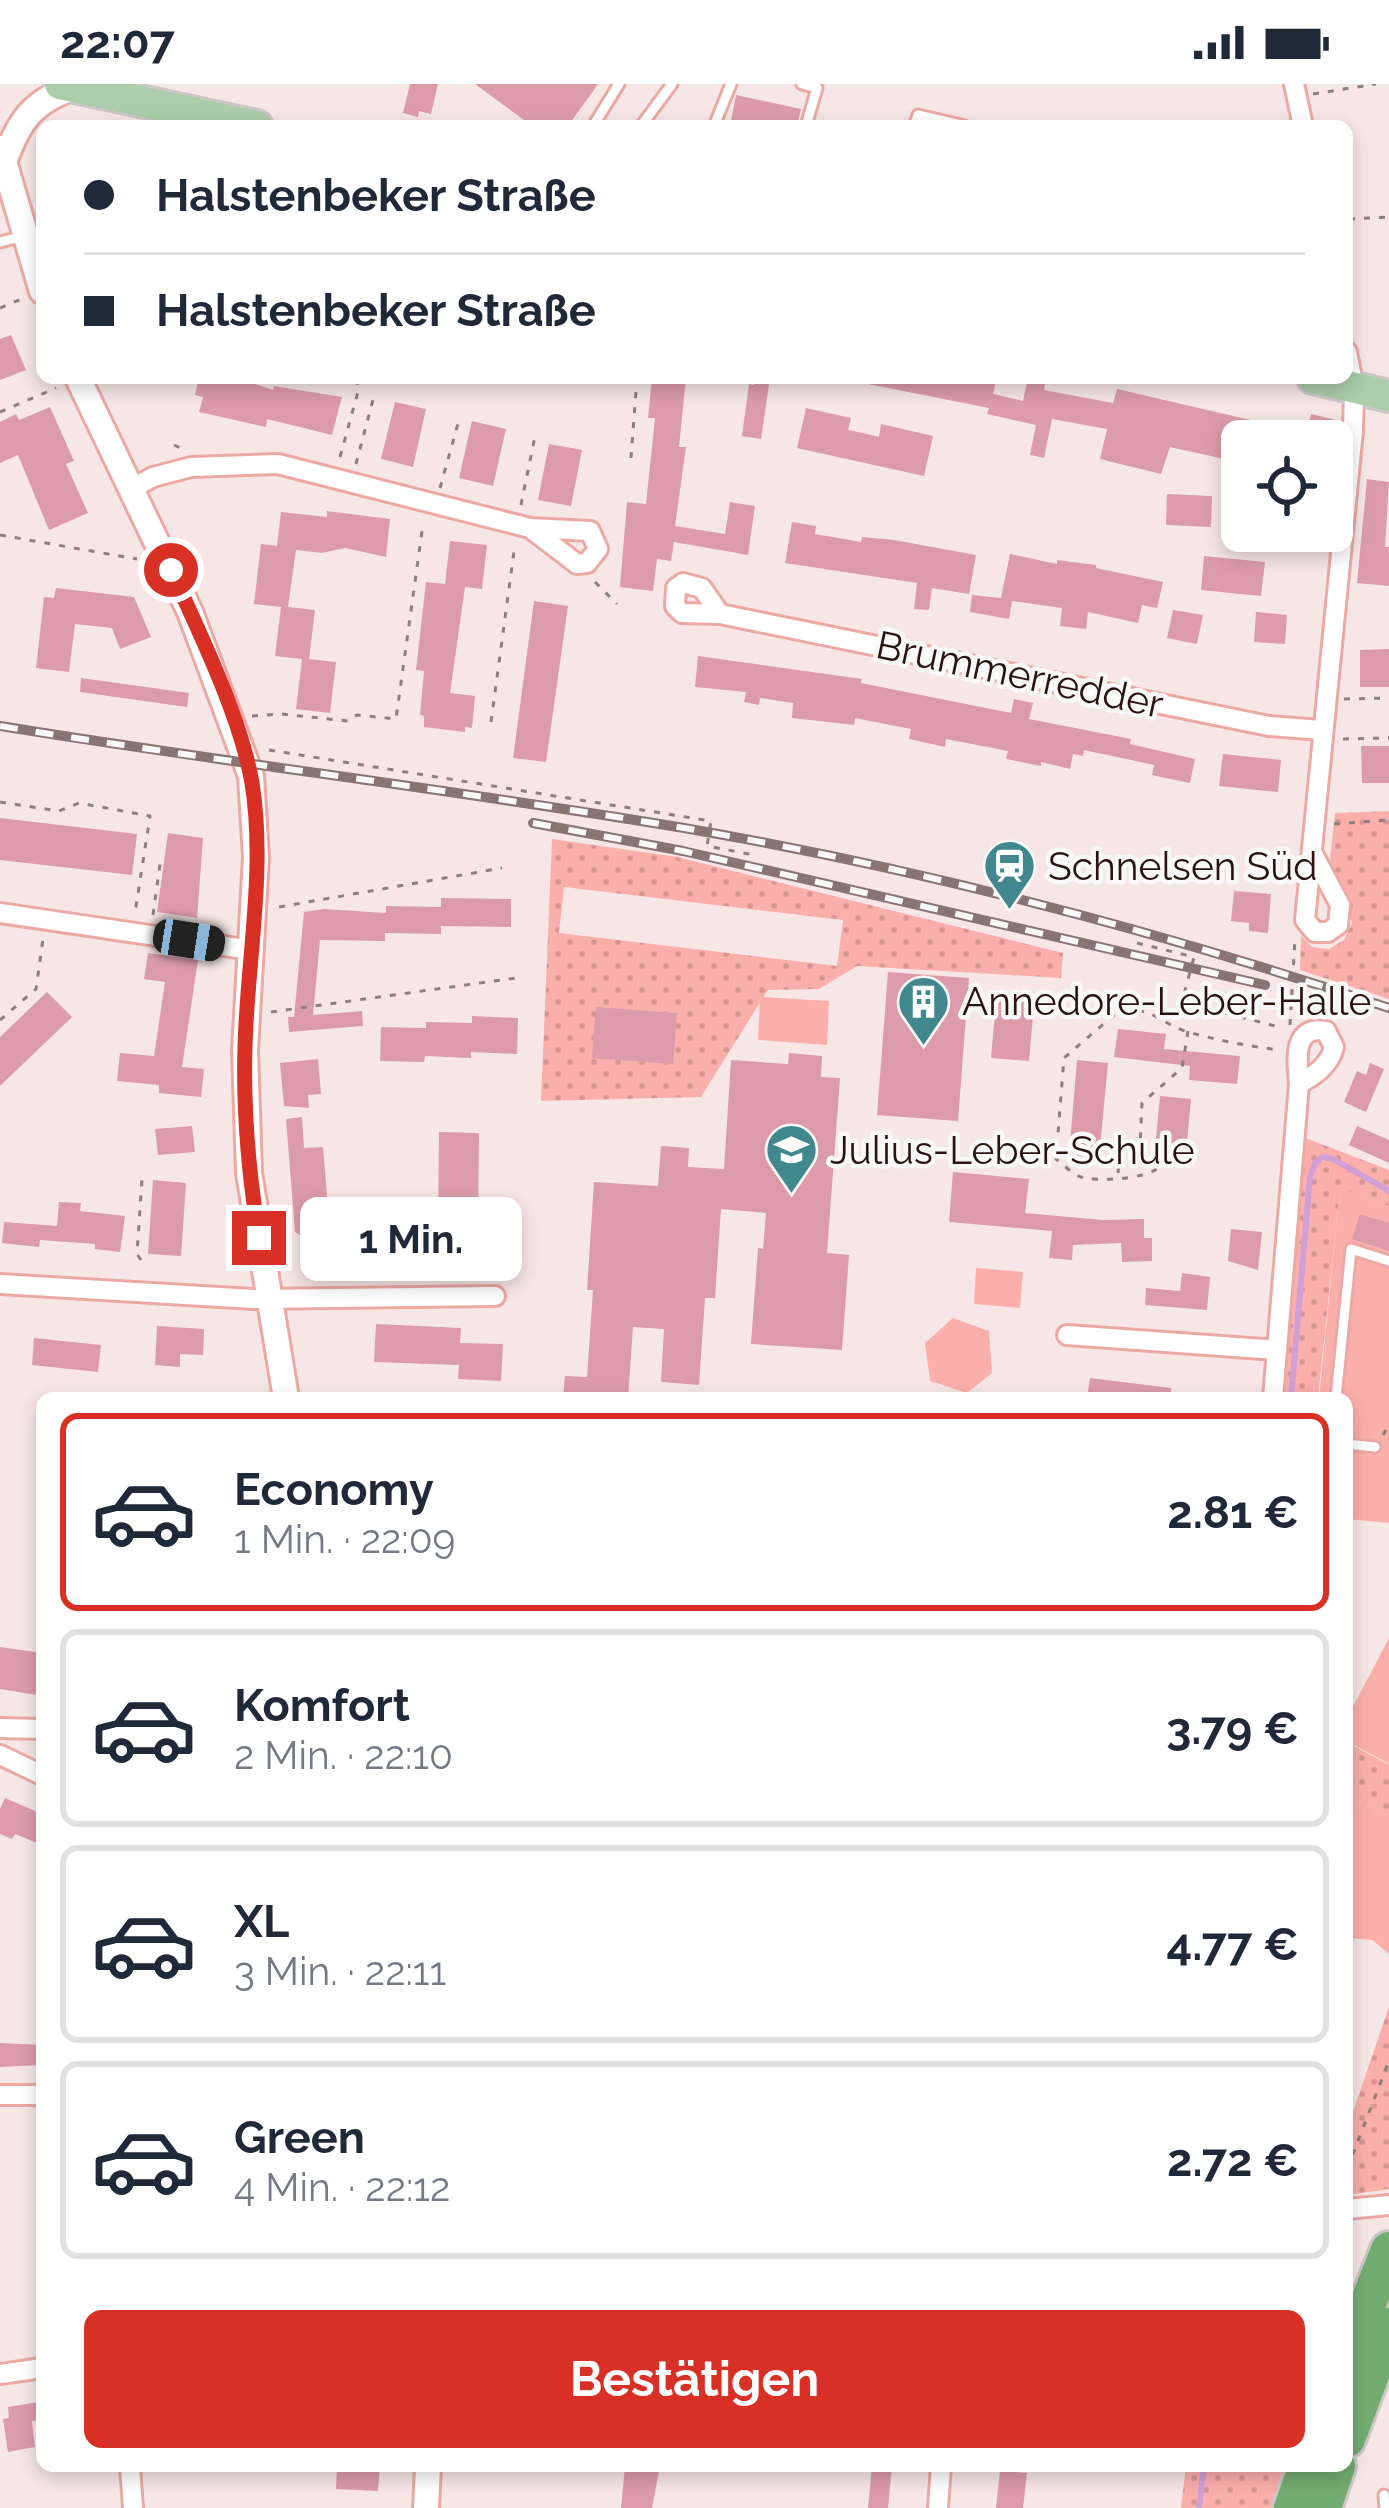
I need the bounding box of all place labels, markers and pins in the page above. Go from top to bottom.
station icon: Schnelsen Süd [981,838,1037,912]
place label: Schnelsen Süd [1048,843,1318,889]
building icon: Annedore-Leber-Halle [895,973,951,1047]
place label: Annedore-Leber-Halle [962,978,1371,1024]
school or university icon: Julius-Leber-Schule [763,1122,819,1196]
place label: Julius-Leber-Schule [830,1127,1195,1173]

